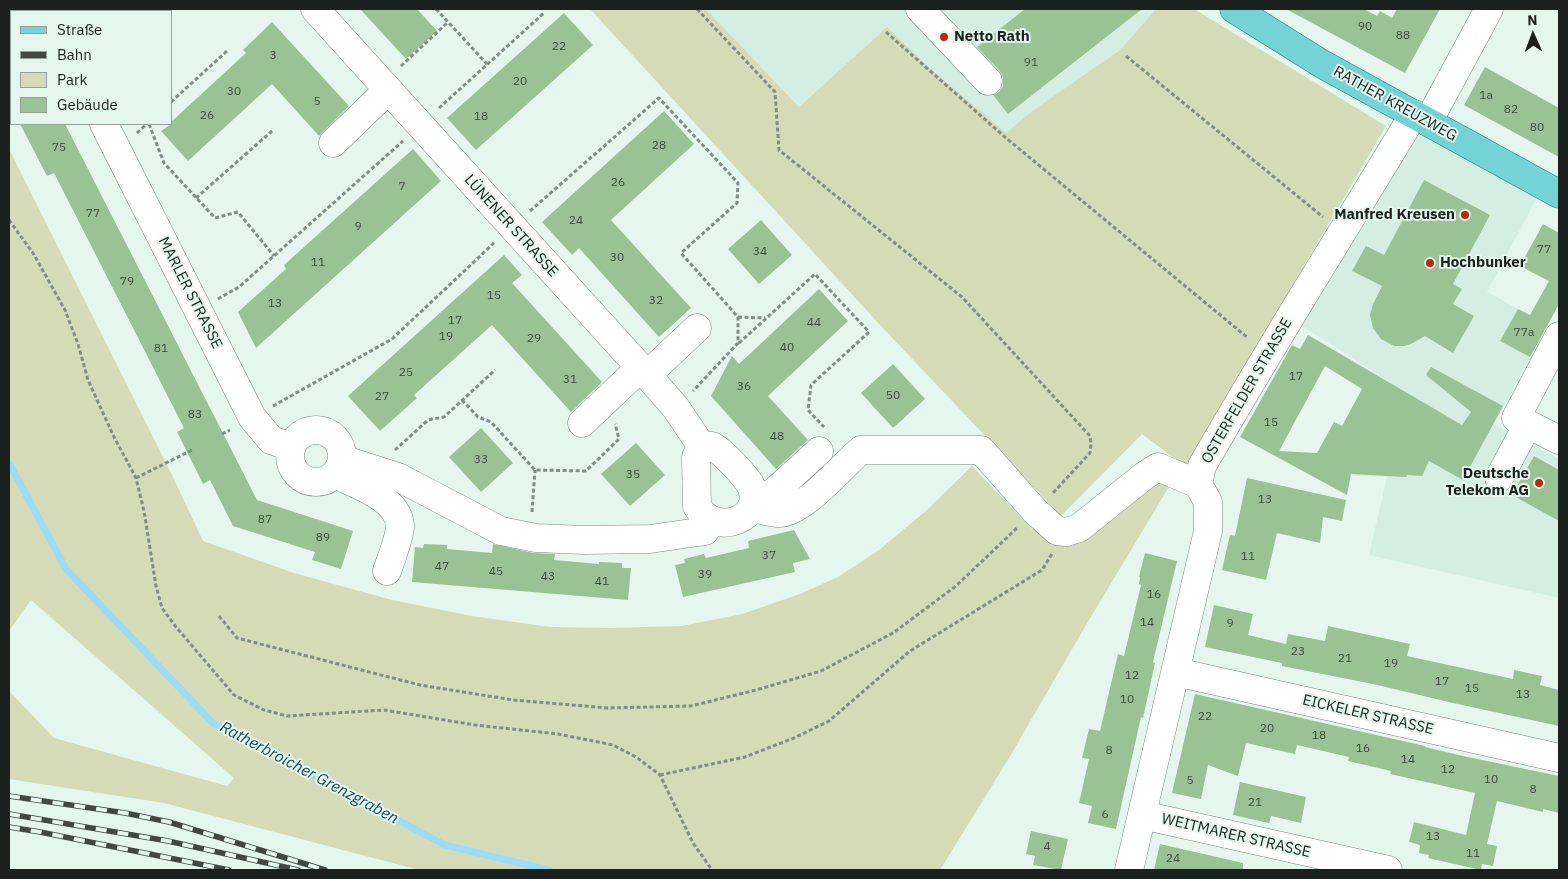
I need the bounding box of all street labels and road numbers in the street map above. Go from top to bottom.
street label: RATHER KREUZWEG [1330,63,1460,145]
street label: LÜNENER STRASSE [460,171,562,281]
street label: MARLER STRASSE [154,234,226,352]
street label: OSTERFELDER STRASSE [1198,315,1296,467]
street label: EICKELER STRASSE [1301,691,1435,739]
street label: WEITMARER STRASSE [1160,810,1312,862]

